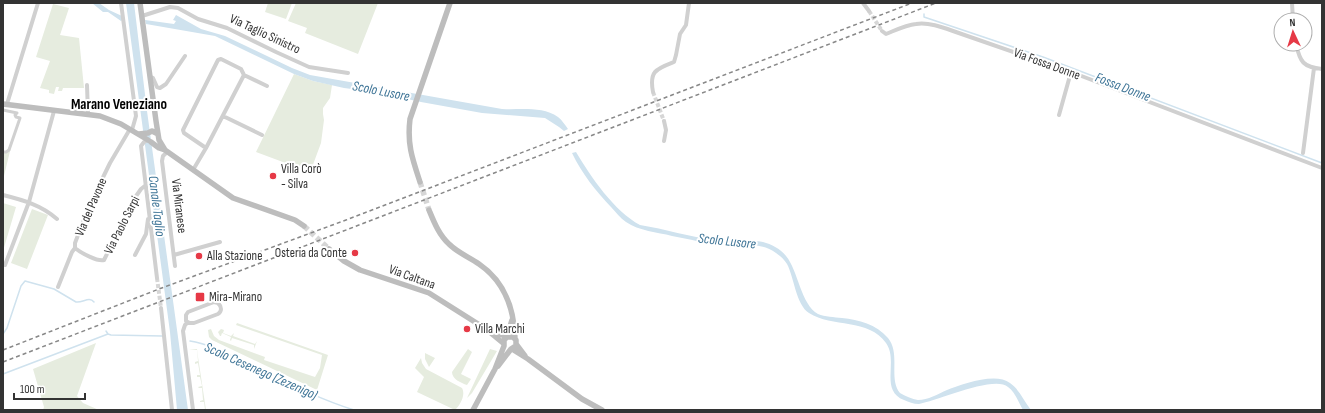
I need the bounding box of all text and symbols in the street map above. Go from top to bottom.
street label: Via Taglio Sinistro [227,11,303,57]
north arrow [1273,12,1313,52]
text: N [1289,16,1296,29]
street label: Via Fossa Donne [1011,45,1083,83]
water label: Fossa Donne [1093,69,1154,106]
water label: Scolo Lusore [351,77,412,105]
district label: Marano Veneziano [71,95,167,114]
place label: Villa Corò - Silva [281,161,322,192]
marker: Villa Corò - Silva [268,171,278,181]
street label: Via del Pavone [72,175,110,239]
water label: Canale Taglio [145,175,169,238]
street label: Via Miranese [168,178,190,234]
street label: Via Paolo Sarpi [101,193,143,257]
water label: Scolo Lusore [697,230,757,253]
place label: Osteria da Conte [275,245,347,261]
place label: Alla Stazione [206,248,262,264]
marker: Osteria da Conte [350,248,360,258]
marker: Alla Stazione [194,251,204,261]
street label: Via Caltana [387,261,437,293]
place label: Mira-Mirano [209,289,262,305]
marker: Mira-Mirano [194,291,206,303]
place label: Villa Marchi [475,321,525,337]
marker: Villa Marchi [462,324,472,334]
water label: Scolo Cesenego (Zezenigo) [202,338,321,404]
scale bar [14,375,85,401]
text: 100 m [20,382,45,397]

